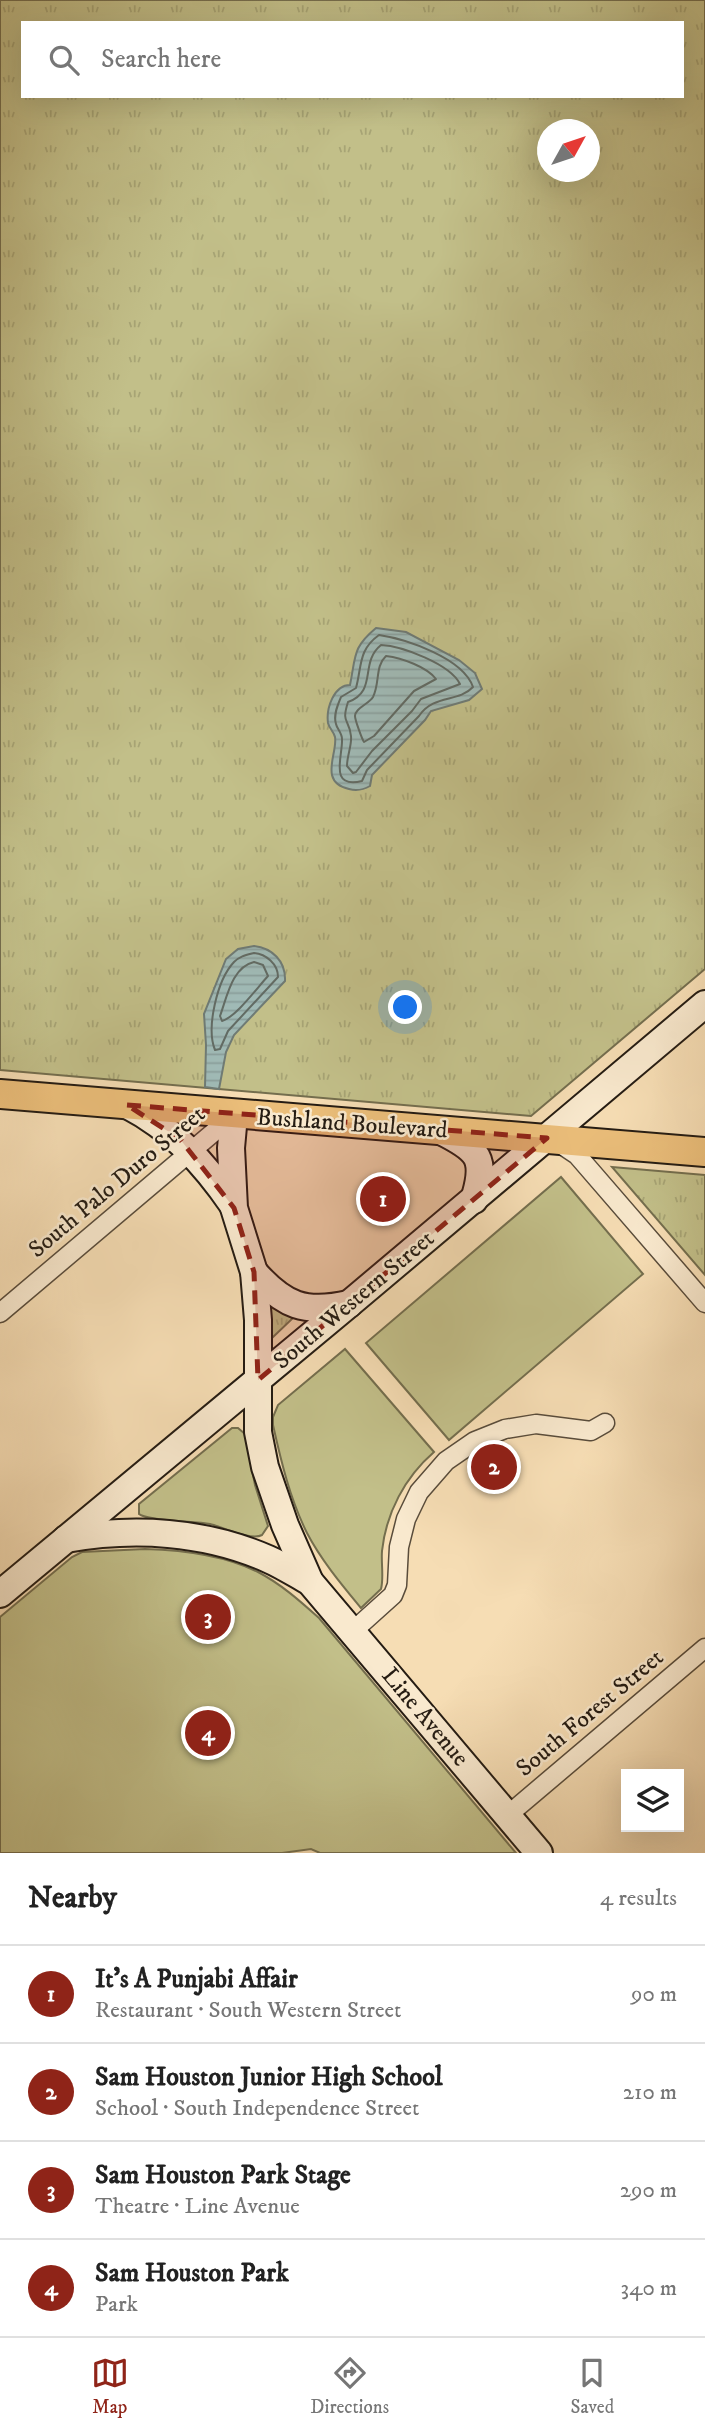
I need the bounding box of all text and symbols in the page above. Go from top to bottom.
search box [21,21,684,98]
icon: search [45,41,83,79]
text: Search here [101,43,221,76]
north arrow [537,119,600,182]
your location [388,990,422,1024]
street label: South Palo Duro Street [23,1099,212,1265]
street label: Bushland Boulevard [255,1102,449,1146]
pin: 1 [360,1173,406,1225]
street label: South Western Street [267,1224,441,1376]
pin: 2 [471,1441,517,1493]
pin: 3 [185,1591,231,1643]
street label: South Forest Street [510,1642,670,1783]
street label: Line Avenue [375,1661,475,1773]
pin: 4 [185,1707,231,1759]
map controls [621,1769,684,1832]
button: layers [621,1769,684,1832]
text: Nearby [28,1880,117,1917]
text: 4 results [600,1884,677,1913]
text: It's A Punjabi Affair [95,1963,298,1996]
text: 1 [47,1980,55,2009]
text: 90 m [631,1980,677,2009]
text: Restaurant · South Western Street [95,1996,401,2025]
text: Sam Houston Junior High School [95,2061,443,2094]
text: 2 [45,2078,57,2107]
text: 210 m [623,2078,677,2107]
text: School · South Independence Street [95,2094,419,2123]
text: Sam Houston Park Stage [95,2159,351,2192]
text: 3 [47,2176,55,2205]
text: 290 m [620,2176,677,2205]
text: Theatre · Line Avenue [95,2192,300,2221]
text: Sam Houston Park [95,2257,289,2290]
text: 4 [44,2274,58,2303]
text: 340 m [621,2274,677,2303]
text: Park [95,2290,138,2319]
tab: Map [91,2354,129,2419]
tab: Directions [310,2354,389,2419]
tab: Saved [571,2354,614,2419]

